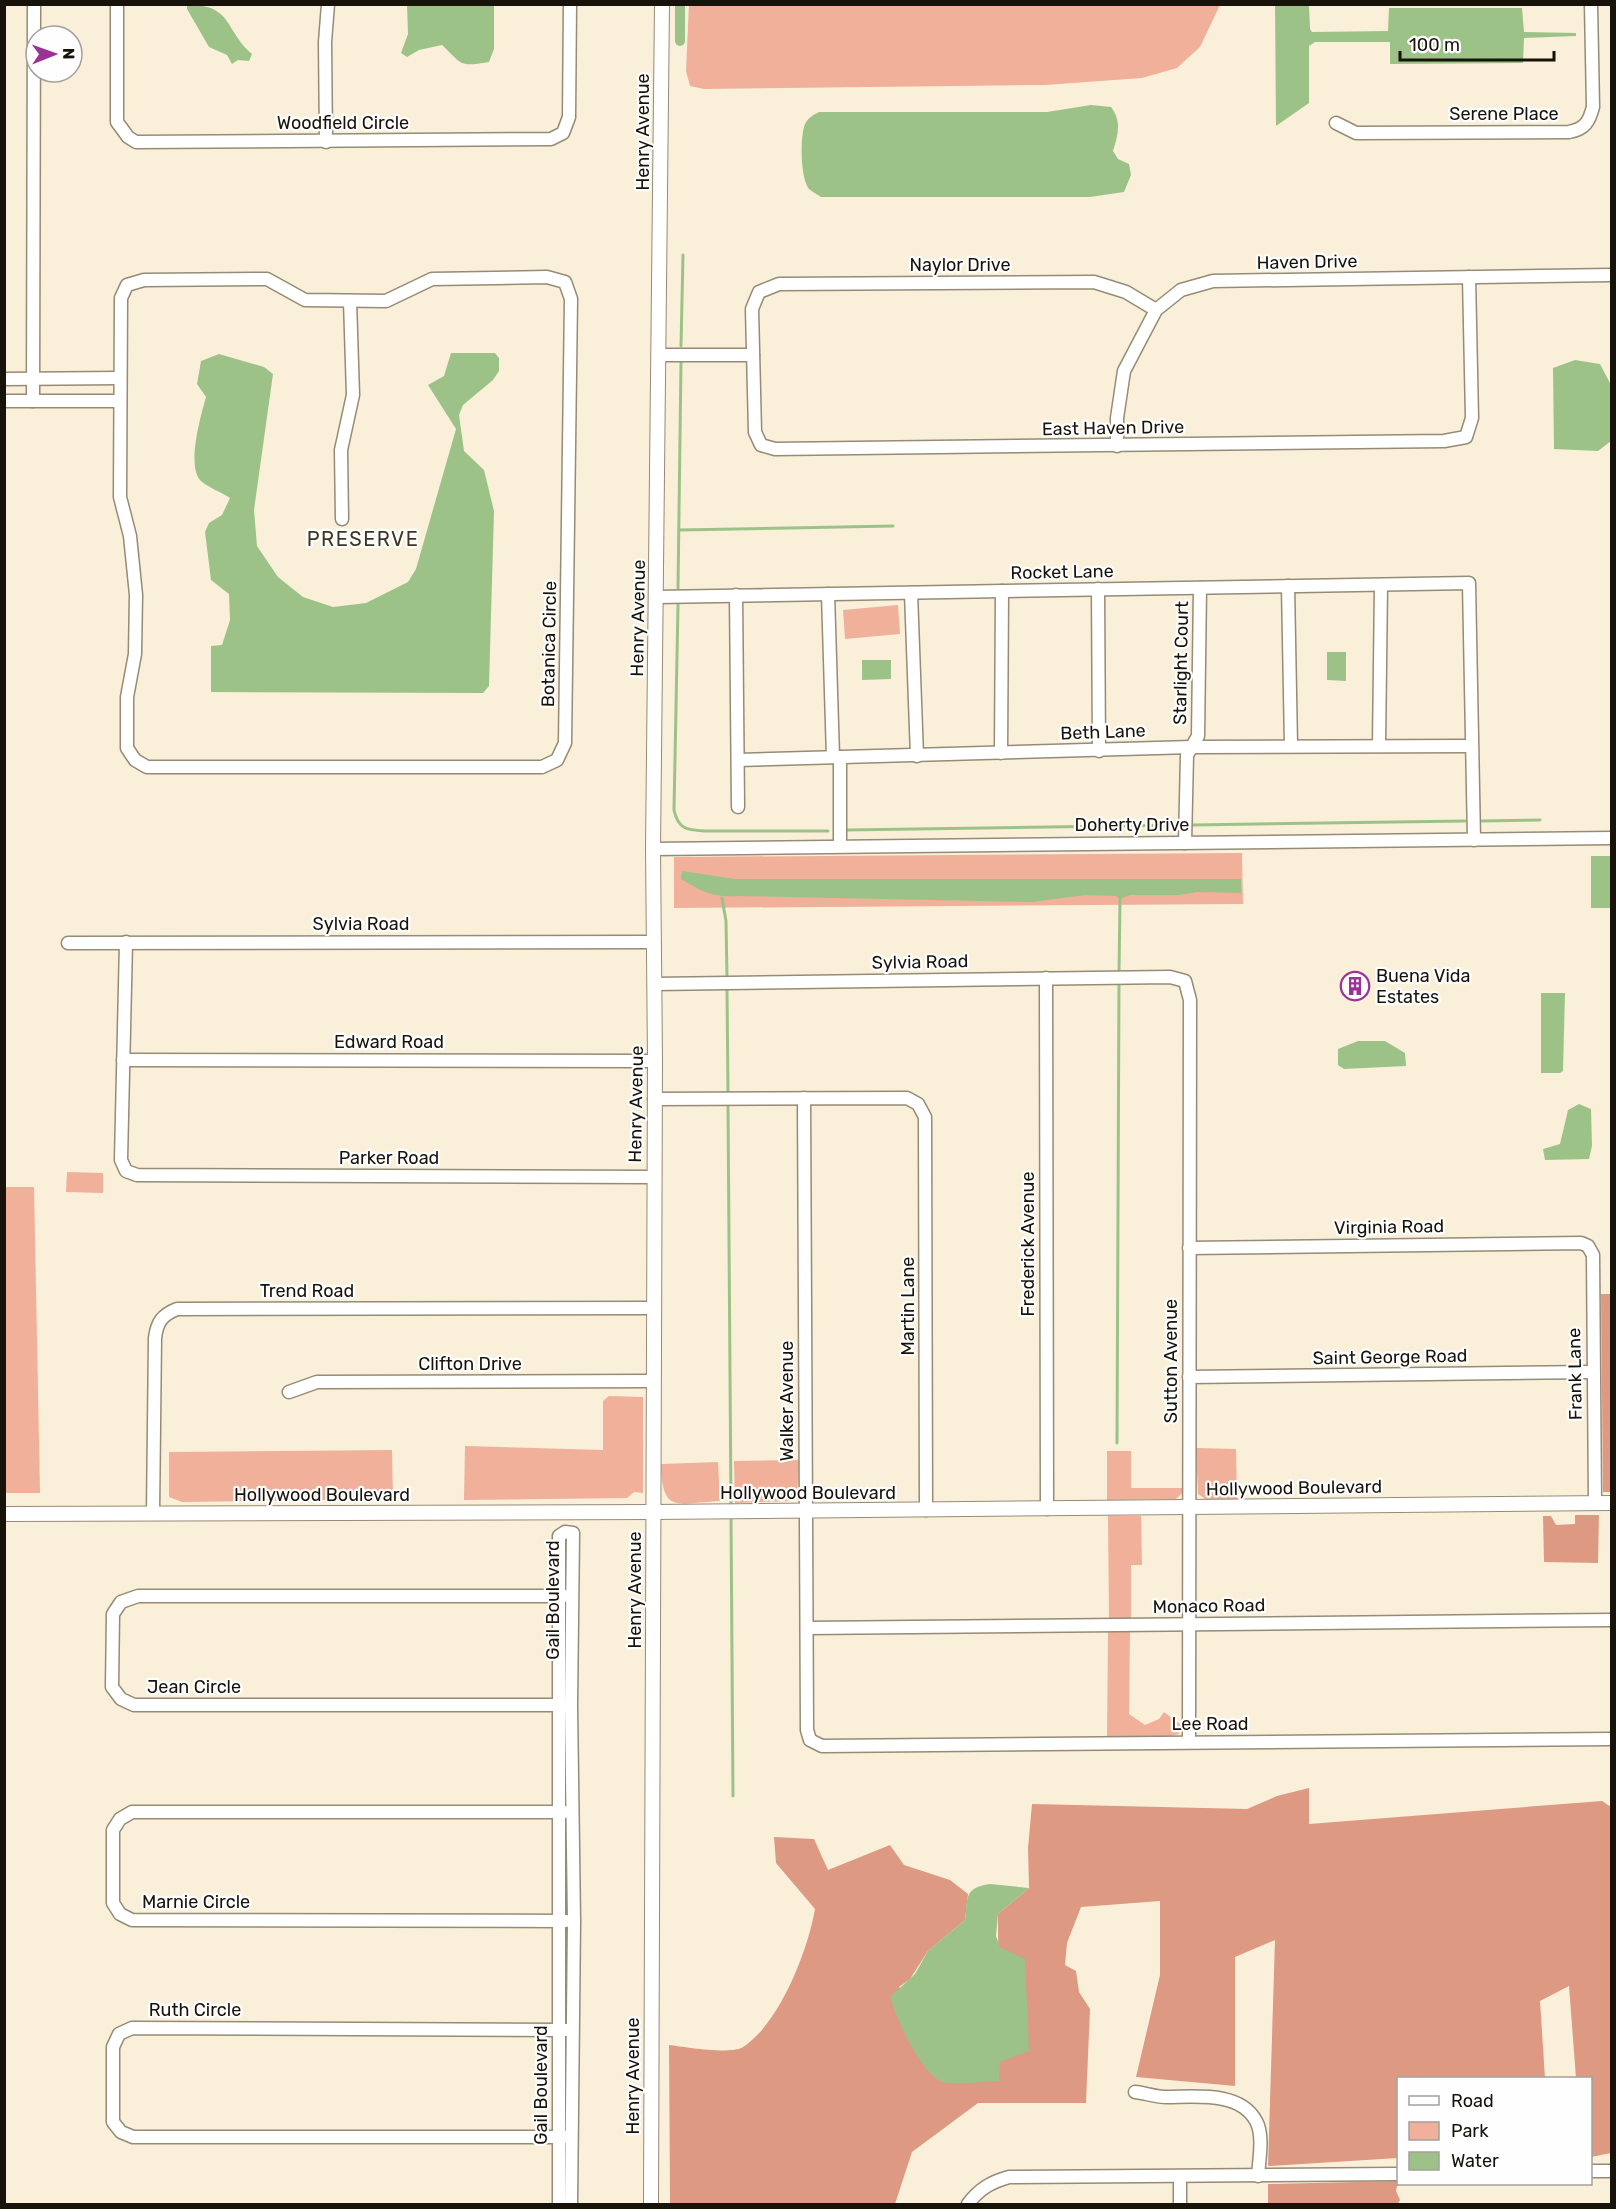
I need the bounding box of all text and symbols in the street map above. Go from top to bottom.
north arrow [24,24,84,84]
scale bar [1400,24,1554,62]
text: 100 m [1409,34,1460,56]
text: N [59,48,78,60]
street label: Henry Avenue [632,73,654,191]
street label: Serene Place [1449,103,1559,125]
street label: Woodfield Circle [277,112,409,134]
street label: Haven Drive [1256,250,1358,274]
street label: Naylor Drive [909,254,1011,276]
street label: East Haven Drive [1042,416,1184,440]
district label: PRESERVE [307,527,419,551]
street label: Henry Avenue [626,559,650,677]
street label: Rocket Lane [1010,560,1114,584]
street label: Botanica Circle [537,581,561,707]
street label: Starlight Court [1169,601,1193,725]
street label: Beth Lane [1060,720,1146,744]
street label: Doherty Drive [1075,814,1189,836]
street label: Sylvia Road [313,913,409,935]
street label: Sylvia Road [871,950,969,974]
place label: Buena Vida Estates [1376,965,1470,1008]
building icon: Buena Vida Estates [1339,970,1371,1002]
street label: Edward Road [334,1031,444,1053]
street label: Henry Avenue [624,1045,648,1163]
street label: Parker Road [339,1147,439,1169]
street label: Frederick Avenue [1017,1171,1039,1317]
street label: Virginia Road [1334,1215,1444,1239]
street label: Martin Lane [897,1257,919,1355]
street label: Trend Road [260,1280,354,1302]
street label: Sutton Avenue [1160,1299,1182,1423]
street label: Frank Lane [1563,1328,1587,1420]
street label: Walker Avenue [776,1341,798,1461]
street label: Saint George Road [1312,1345,1468,1369]
street label: Clifton Drive [418,1353,522,1375]
street label: Hollywood Boulevard [1206,1475,1382,1501]
street label: Hollywood Boulevard [720,1482,896,1504]
street label: Hollywood Boulevard [234,1484,410,1506]
street label: Henry Avenue [624,1531,646,1649]
street label: Gail Boulevard [542,1540,564,1660]
street label: Monaco Road [1152,1594,1266,1618]
street label: Jean Circle [147,1676,241,1698]
street label: Lee Road [1171,1713,1249,1735]
street label: Marnie Circle [142,1891,250,1913]
street label: Ruth Circle [149,1999,241,2021]
street label: Henry Avenue [622,2017,644,2135]
street label: Gail Boulevard [530,2025,552,2145]
legend [1397,2077,1592,2185]
text: Road [1451,2090,1494,2112]
text: Park [1451,2120,1489,2142]
text: Water [1451,2150,1499,2172]

